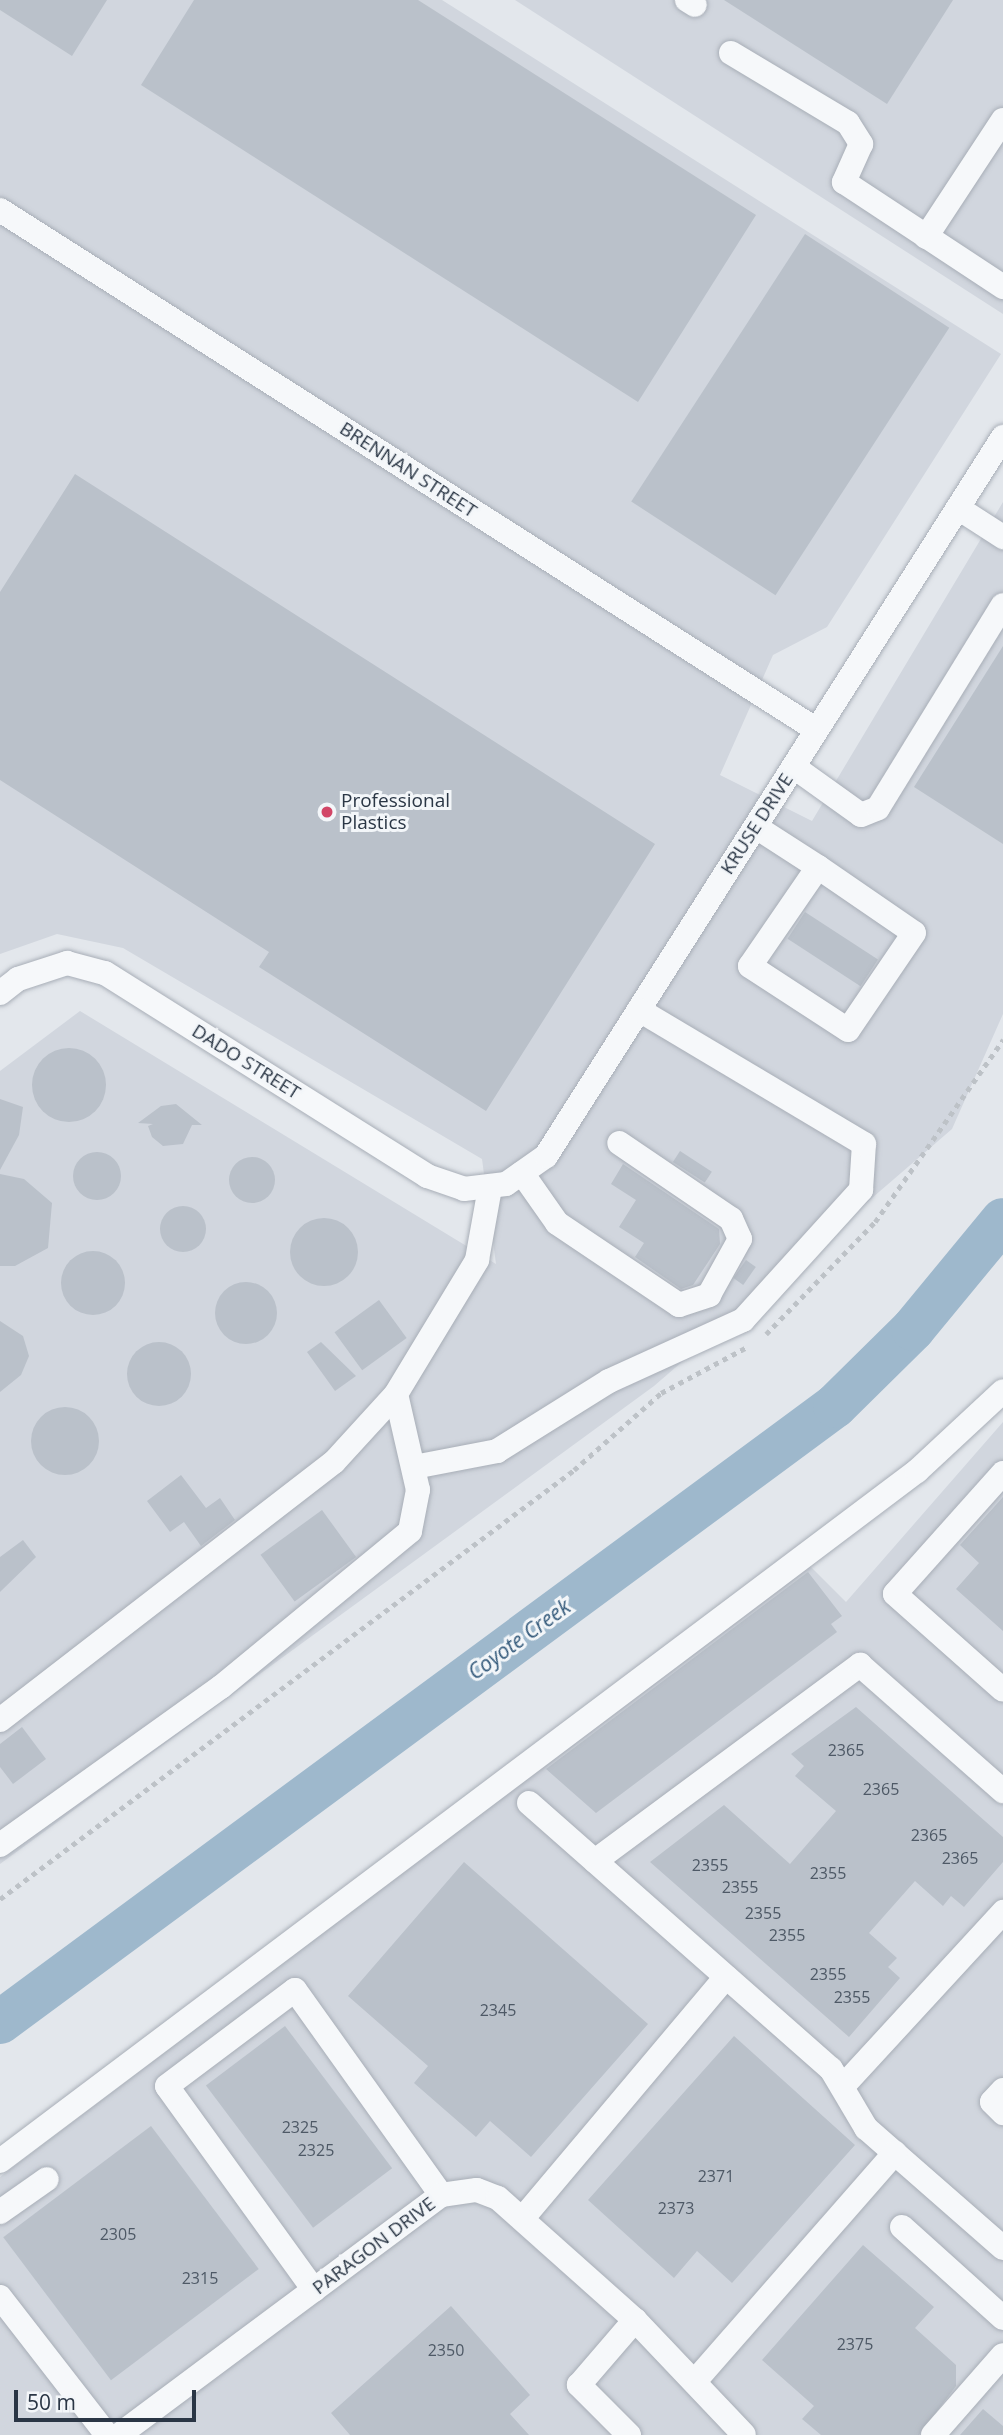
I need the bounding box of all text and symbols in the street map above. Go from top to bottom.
street label: BRENNAN STREET [335,417,481,523]
street label: KRUSE DRIVE [716,769,798,879]
place label: Professional Plastics [341,790,450,834]
marker: Professional Plastics [319,804,335,820]
street label: DADO STREET [188,1020,304,1104]
water label: Coyote Creek [463,1593,575,1685]
house number: 2365 [828,1740,864,1760]
house number: 2365 [863,1779,899,1799]
house number: 2365 [911,1825,947,1845]
house number: 2365 [942,1848,978,1868]
house number: 2355 [692,1855,728,1875]
house number: 2355 [810,1863,846,1883]
house number: 2355 [722,1877,758,1897]
house number: 2355 [745,1903,781,1923]
house number: 2355 [769,1925,805,1945]
house number: 2355 [810,1964,846,1984]
house number: 2355 [834,1987,870,2007]
house number: 2345 [480,2000,516,2020]
house number: 2325 [282,2117,318,2137]
house number: 2325 [298,2140,334,2160]
house number: 2371 [698,2166,734,2186]
street label: PARAGON DRIVE [308,2192,440,2300]
house number: 2373 [658,2198,694,2218]
house number: 2305 [100,2224,136,2244]
house number: 2315 [182,2268,218,2288]
house number: 2375 [837,2334,873,2354]
house number: 2350 [428,2340,464,2360]
scale bar [18,2376,200,2420]
text: 50 m [27,2388,76,2416]

